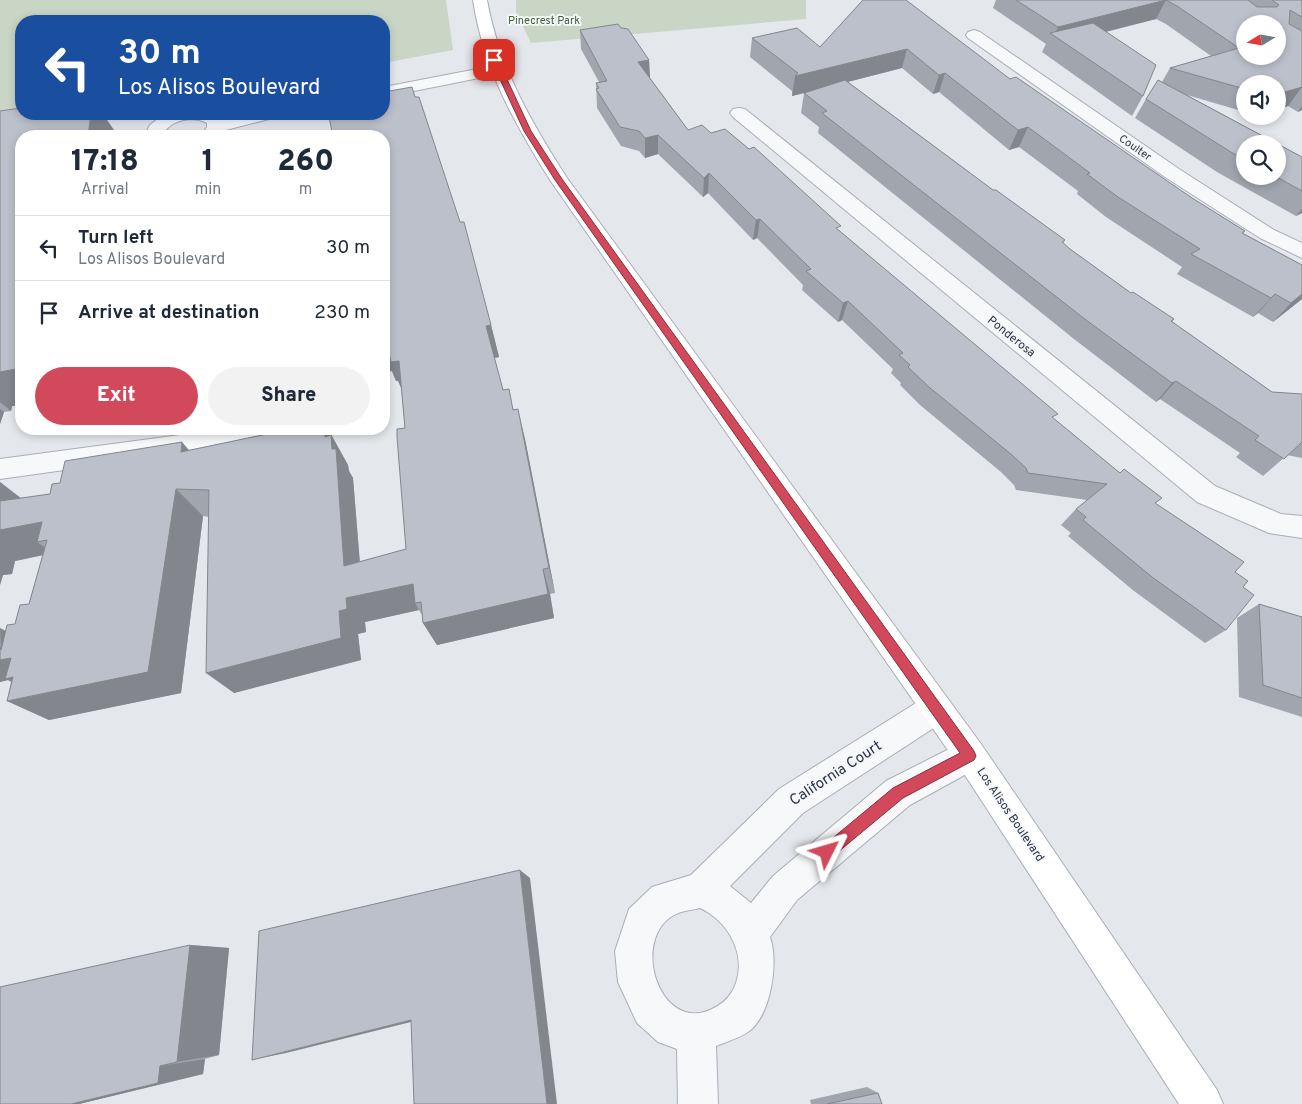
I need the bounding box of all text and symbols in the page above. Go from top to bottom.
park label: Pinecrest Park [508,14,580,28]
north arrow [1236,15,1286,65]
map controls [1236,15,1286,185]
text: 30 m [118,32,201,76]
icon: left [35,35,100,100]
pin [473,39,515,81]
icon: arrive [480,46,508,74]
text: Los Alisos Boulevard [118,75,320,102]
button: sound [1236,75,1286,125]
street label: Coulter [1116,132,1155,165]
button: search [1236,135,1286,185]
text: 17:18 [71,144,139,181]
text: 1 [202,144,214,181]
text: 260 [277,144,334,181]
text: Arrival [81,180,129,200]
text: min [195,180,221,200]
text: m [299,180,312,200]
text: Turn left [78,226,154,250]
icon: left [35,234,63,262]
text: 30 m [326,236,370,260]
text: Los Alisos Boulevard [78,250,225,270]
icon: arrive [35,299,63,327]
text: Arrive at destination [78,301,259,325]
text: 230 m [314,301,370,325]
street label: Ponderosa [984,313,1038,361]
button: Exit [35,367,198,425]
button: Share [208,367,370,425]
street label: California Court [786,737,886,811]
street label: Los Alisos Boulevard [972,765,1048,865]
position arrow [800,825,852,877]

